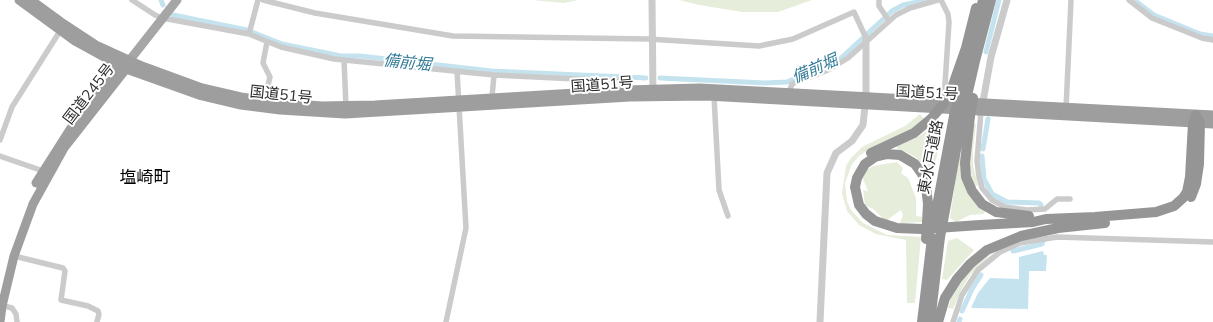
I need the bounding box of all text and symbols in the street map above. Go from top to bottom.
water label: 備前堀 [789,50,841,88]
water label: 備前堀 [382,51,432,75]
street label: 国道245号 [60,60,118,128]
street label: 国道51号 [570,74,634,96]
street label: 国道51号 [895,82,959,104]
street label: 国道51号 [249,83,313,107]
street label: 東水戸道路 [915,118,947,196]
district label: 塩崎町 [120,168,170,188]

